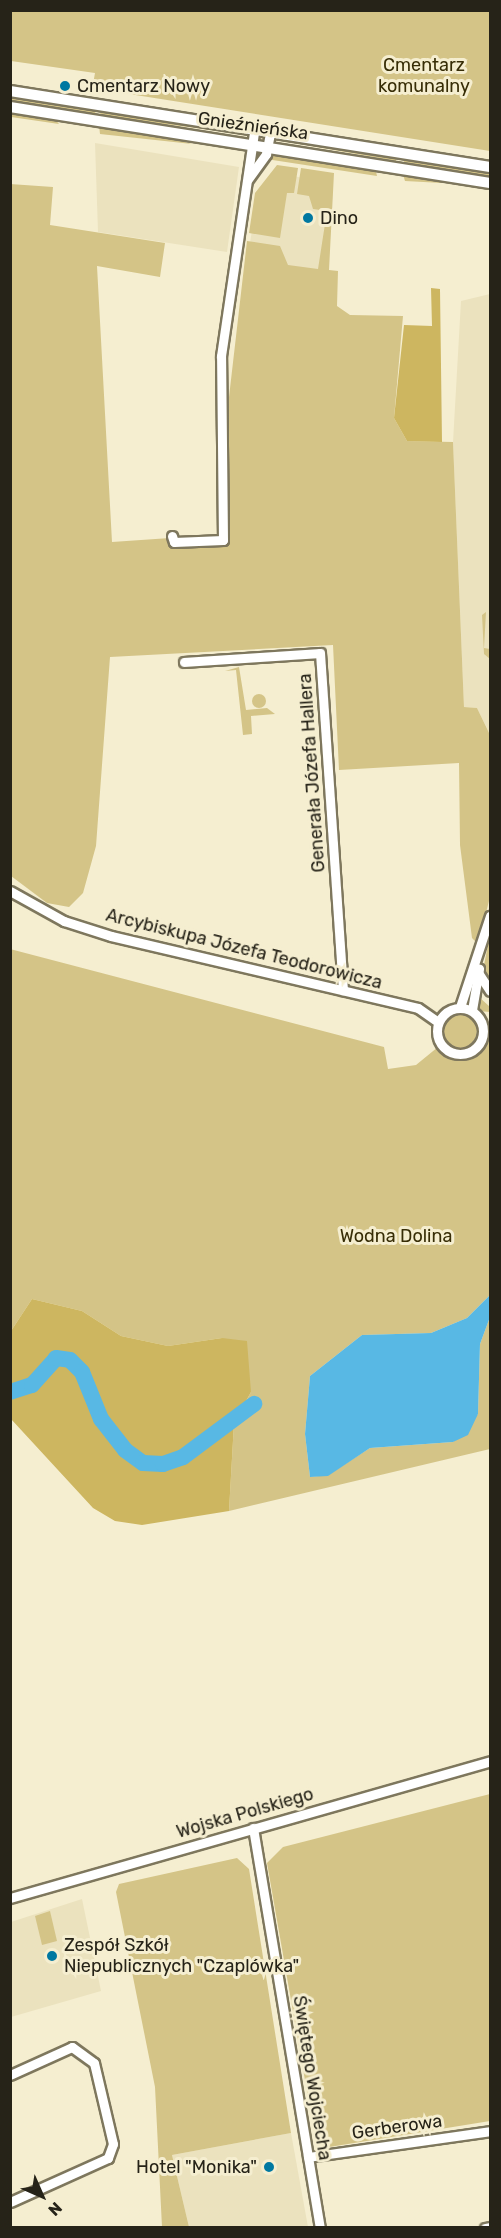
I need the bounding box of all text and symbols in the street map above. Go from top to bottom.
park label: Cmentarz komunalny [378,55,470,98]
place label: Cmentarz Nowy [77,75,210,97]
marker: Cmentarz Nowy [58,79,72,93]
street label: Gnieźnieńska [196,108,310,144]
place label: Dino [320,207,358,229]
marker: Dino [301,211,315,225]
street label: Generała Józefa Hallera [294,673,330,873]
street label: Arcybiskupa Józefa Teodorowicza [103,904,385,994]
park label: Wodna Dolina [340,1225,452,1247]
street label: Wojska Polskiego [174,1783,316,1843]
place label: Zespół Szkół Niepublicznych "Czaplówka" [64,1935,299,1978]
marker: Zespół Szkół Niepublicznych "Czaplówka" [45,1949,59,1963]
street label: Świętego Wojciecha [288,1994,336,2162]
street label: Gerberowa [351,2110,443,2144]
place label: Hotel "Monika" [136,2156,257,2178]
marker: Hotel "Monika" [262,2160,276,2174]
north arrow [12,2166,72,2226]
text: N [44,2198,66,2220]

